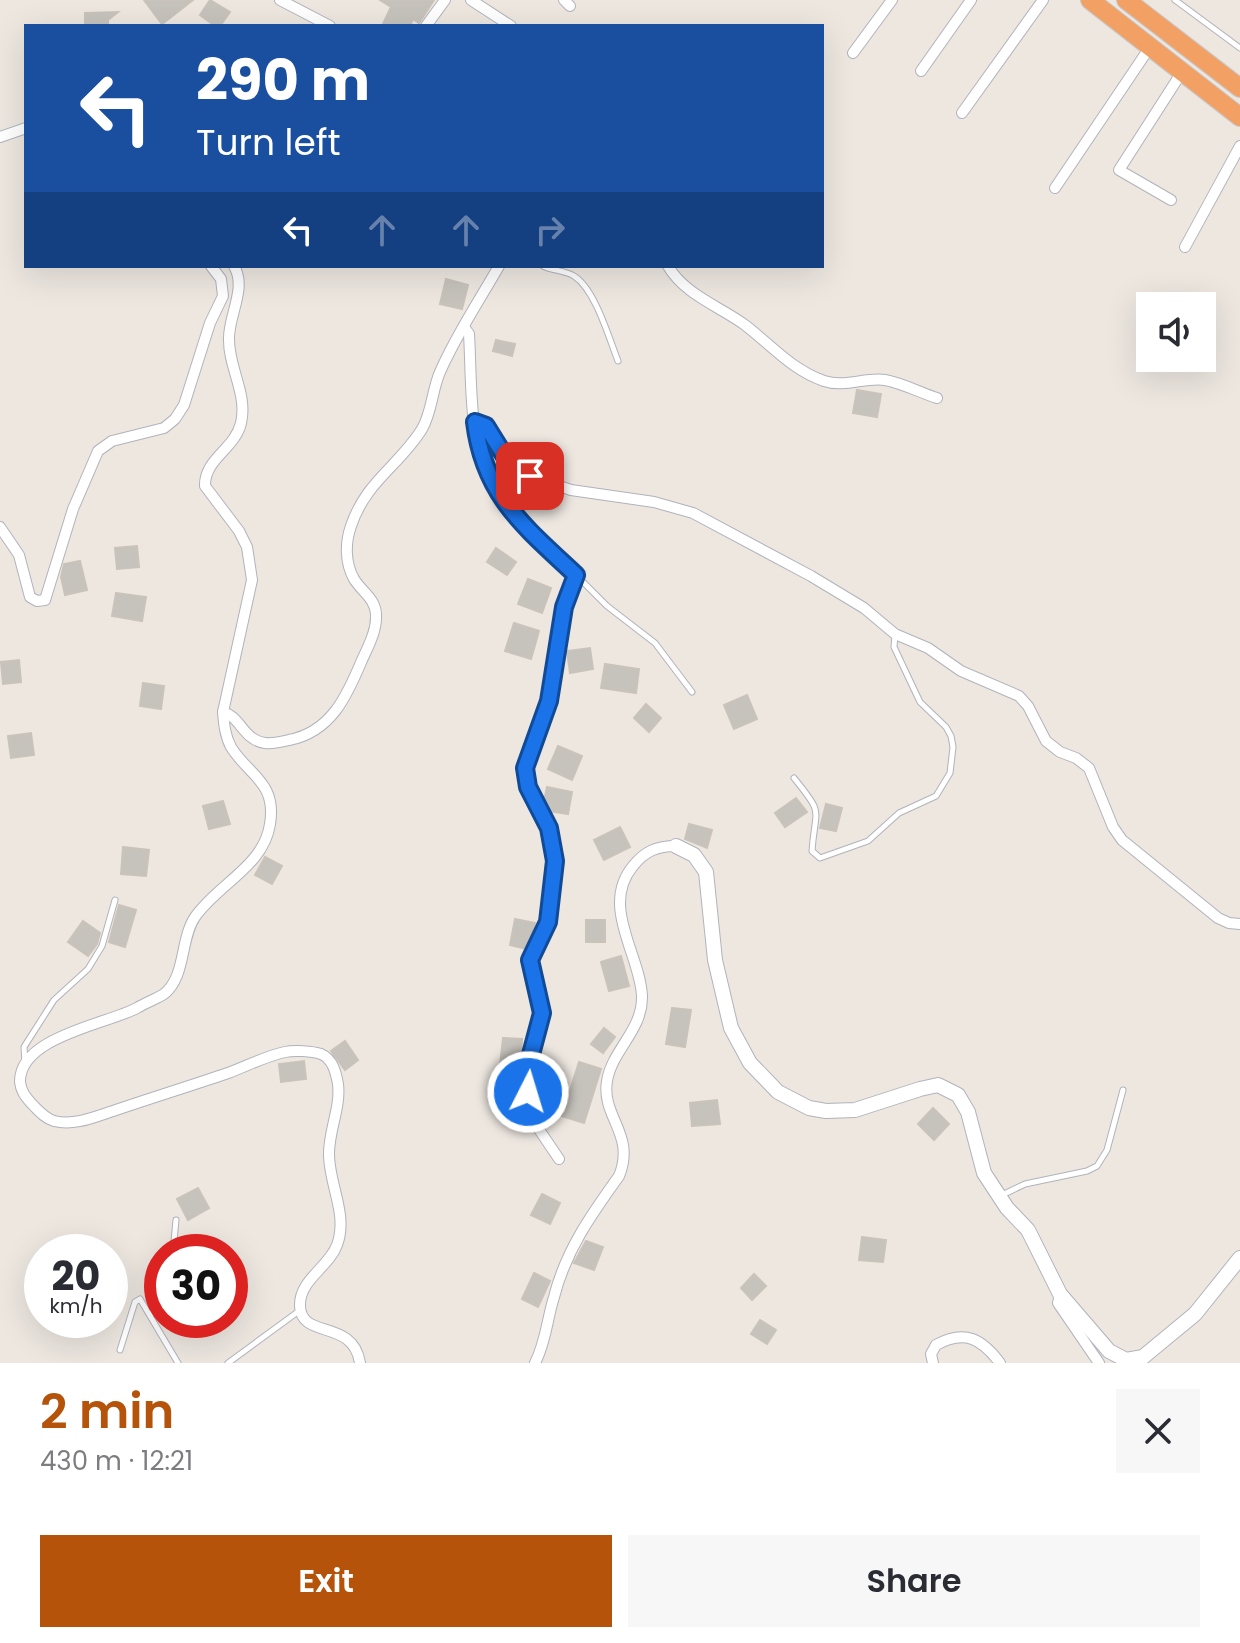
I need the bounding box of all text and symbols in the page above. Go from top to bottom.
text: 290 m [196,41,370,120]
icon: left [64,56,168,160]
text: Turn left [196,117,341,168]
icon: left [276,208,320,252]
icon: ahead [360,208,404,252]
icon: ahead [444,208,488,252]
icon: right [528,208,572,252]
map controls [1136,292,1216,372]
button: sound [1136,292,1216,372]
pin [496,442,564,510]
icon: arrive [508,454,552,498]
position arrow [486,1050,570,1134]
speed limit sign: 30 [144,1234,248,1338]
text: 20 [52,1248,100,1304]
text: km/h [49,1292,103,1320]
text: 2 min [40,1378,174,1445]
button: close [1116,1389,1200,1473]
text: 430 m · 12:21 [40,1443,193,1479]
button: Exit [40,1535,612,1627]
button: Share [628,1535,1200,1627]

